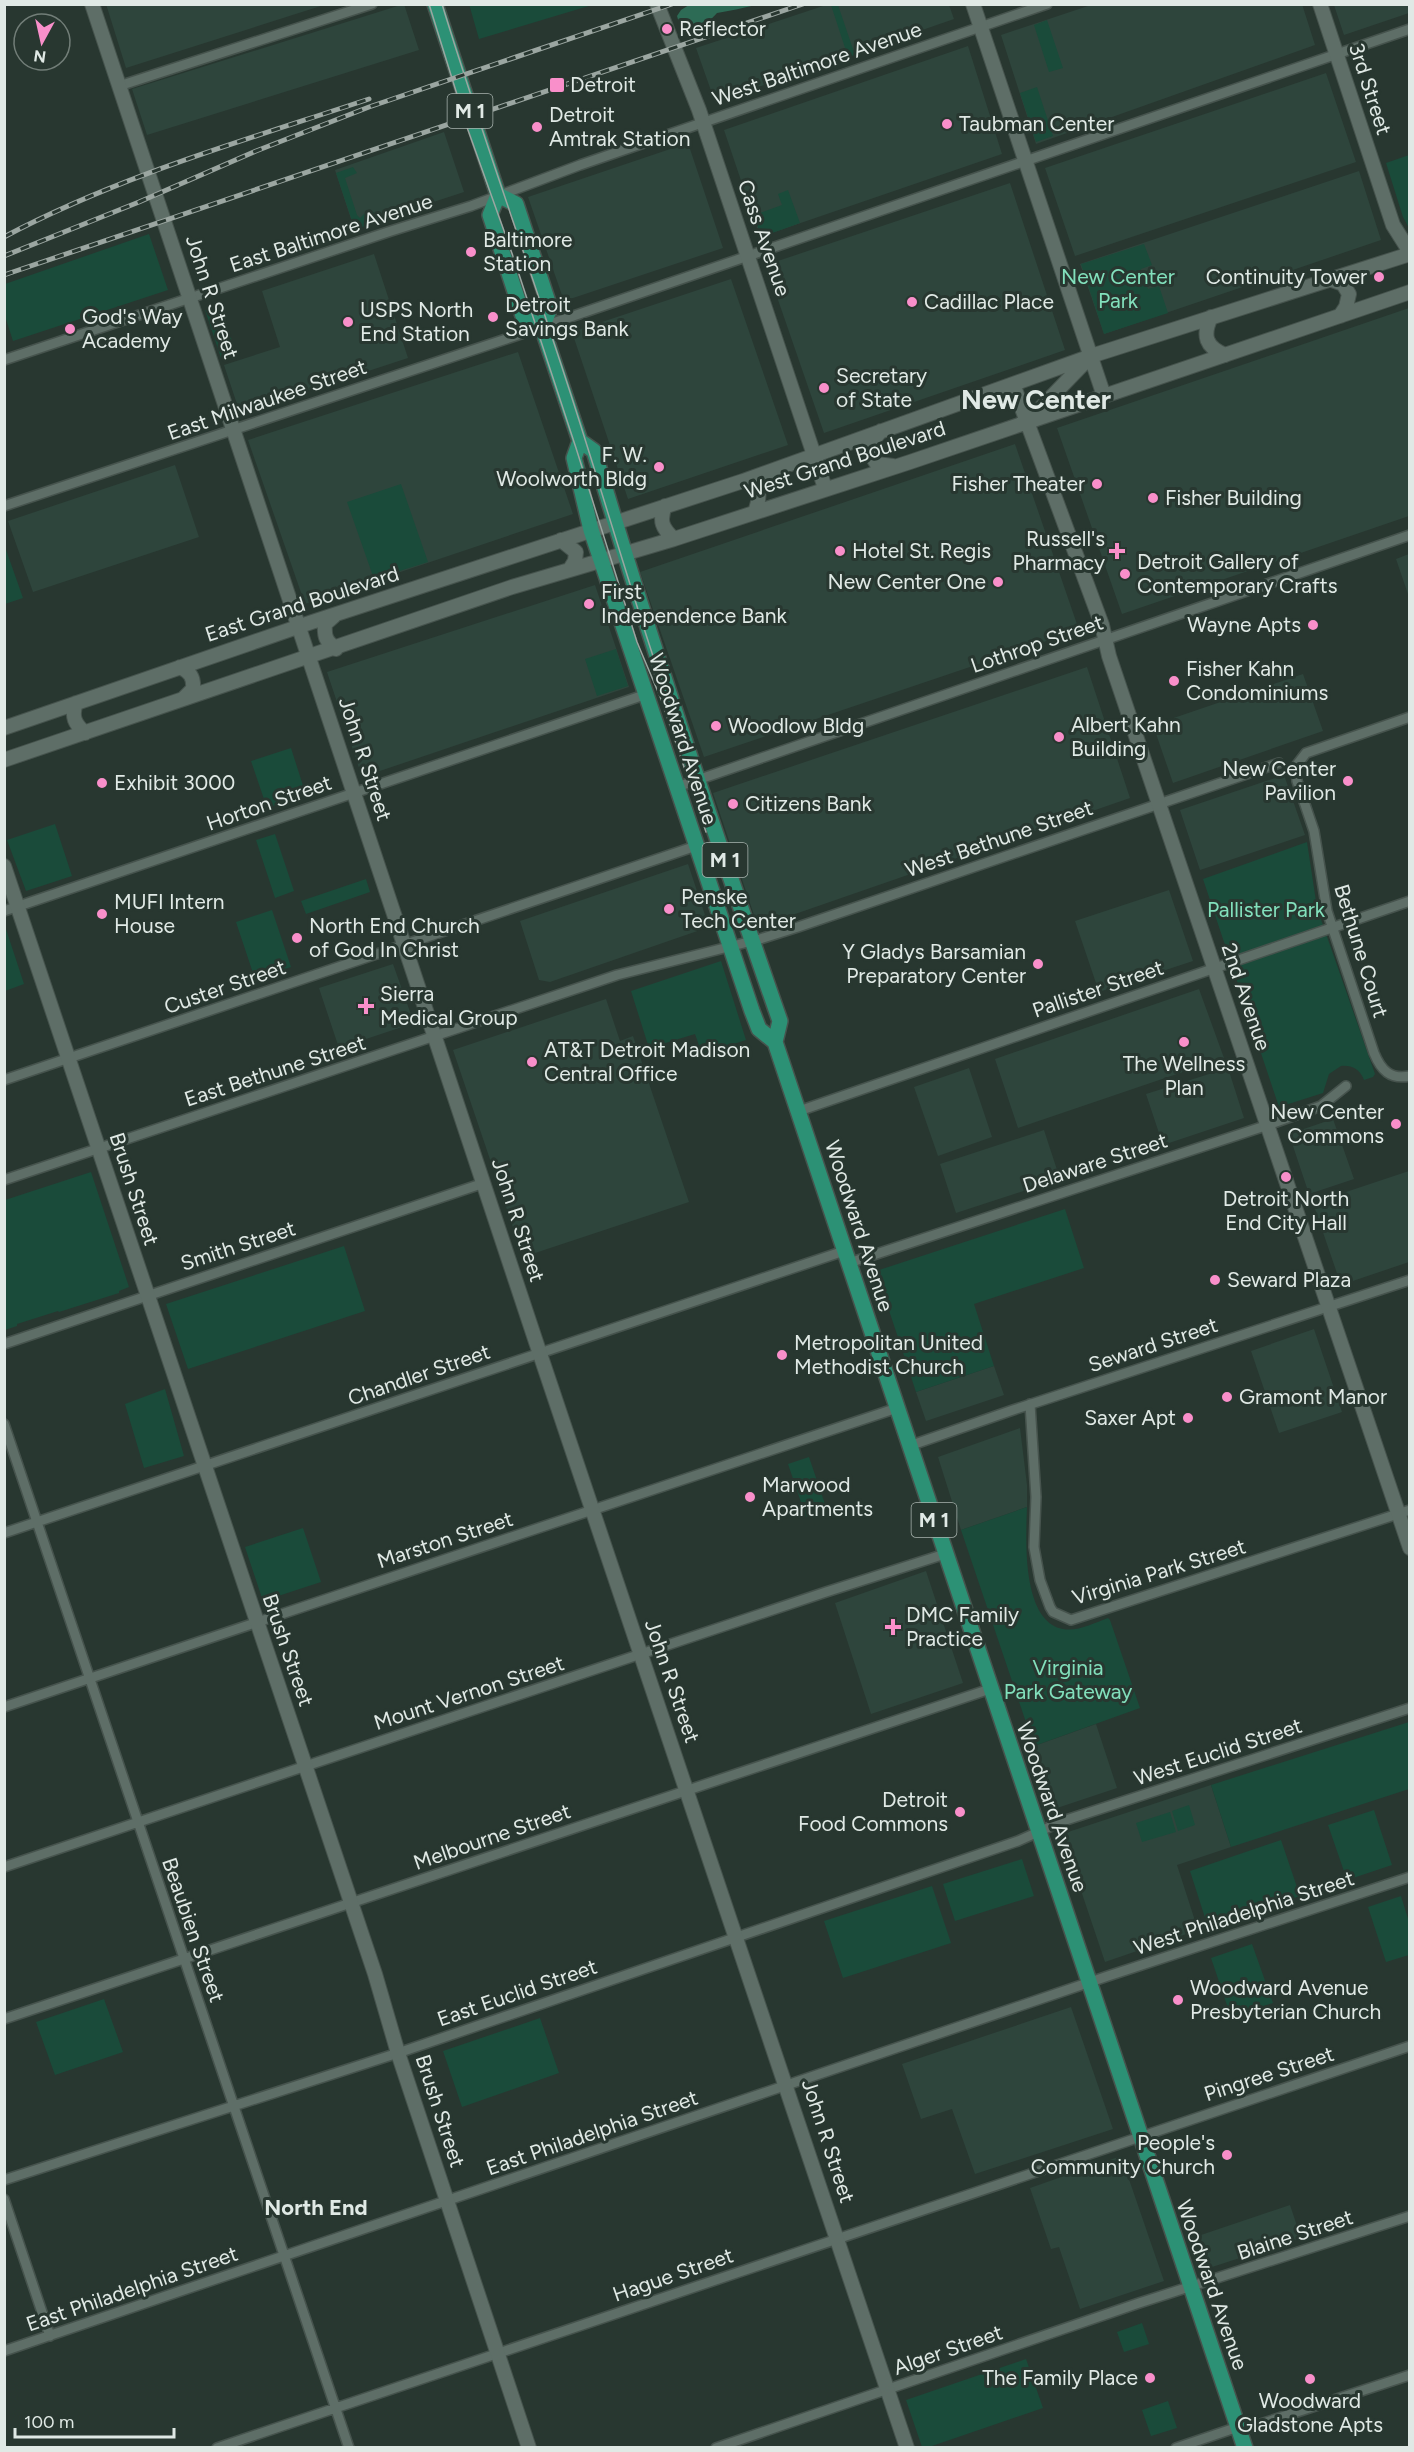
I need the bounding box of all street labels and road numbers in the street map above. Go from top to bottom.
street label: West Baltimore Avenue [709,16,925,111]
street label: 3rd Street [1344,40,1397,138]
road number: M 1 [448,94,492,128]
street label: Cass Avenue [733,176,796,299]
street label: East Baltimore Avenue [226,188,435,277]
street label: John R Street [181,232,244,362]
street label: East Milwaukee Street [164,354,370,445]
street label: West Grand Boulevard [741,415,949,504]
street label: East Grand Boulevard [202,560,402,647]
street label: Lothrop Street [967,609,1106,678]
street label: Woodward Avenue [644,650,723,828]
street label: John R Street [334,694,397,824]
street label: Horton Street [203,769,335,836]
street label: West Bethune Street [902,795,1096,882]
road number: M 1 [702,843,748,877]
street label: Bethune Court [1329,881,1394,1021]
street label: 2nd Avenue [1216,940,1277,1054]
street label: Custer Street [161,954,289,1019]
street label: Pallister Street [1029,954,1167,1023]
street label: East Bethune Street [181,1029,369,1112]
street label: Delaware Street [1019,1127,1170,1198]
street label: Brush Street [104,1129,164,1248]
street label: Woodward Avenue [820,1137,899,1315]
street label: John R Street [487,1155,550,1285]
street label: Smith Street [177,1215,298,1276]
street label: Seward Street [1085,1312,1221,1377]
street label: Chandler Street [344,1338,493,1411]
road number: M 1 [912,1503,956,1537]
street label: Marston Street [374,1506,516,1573]
street label: Virginia Park Street [1069,1533,1249,1610]
street label: Brush Street [258,1590,319,1709]
street label: John R Street [640,1616,705,1746]
street label: Mount Vernon Street [371,1650,567,1735]
street label: West Euclid Street [1131,1713,1305,1790]
street label: Woodward Avenue [1012,1718,1093,1895]
street label: Melbourne Street [410,1798,574,1875]
street label: Beaubien Street [157,1854,230,2005]
street label: West Philadelphia Street [1131,1865,1357,1960]
street label: East Euclid Street [434,1953,600,2032]
street label: Pingree Street [1201,2041,1337,2106]
street label: Brush Street [410,2051,470,2170]
street label: John R Street [797,2076,860,2206]
street label: East Philadelphia Street [483,2085,701,2181]
street label: Woodward Avenue [1172,2196,1253,2373]
street label: Blaine Street [1234,2204,1356,2265]
street label: East Philadelphia Street [23,2241,241,2337]
street label: Hague Street [609,2242,737,2307]
street label: Alger Street [890,2319,1006,2380]

